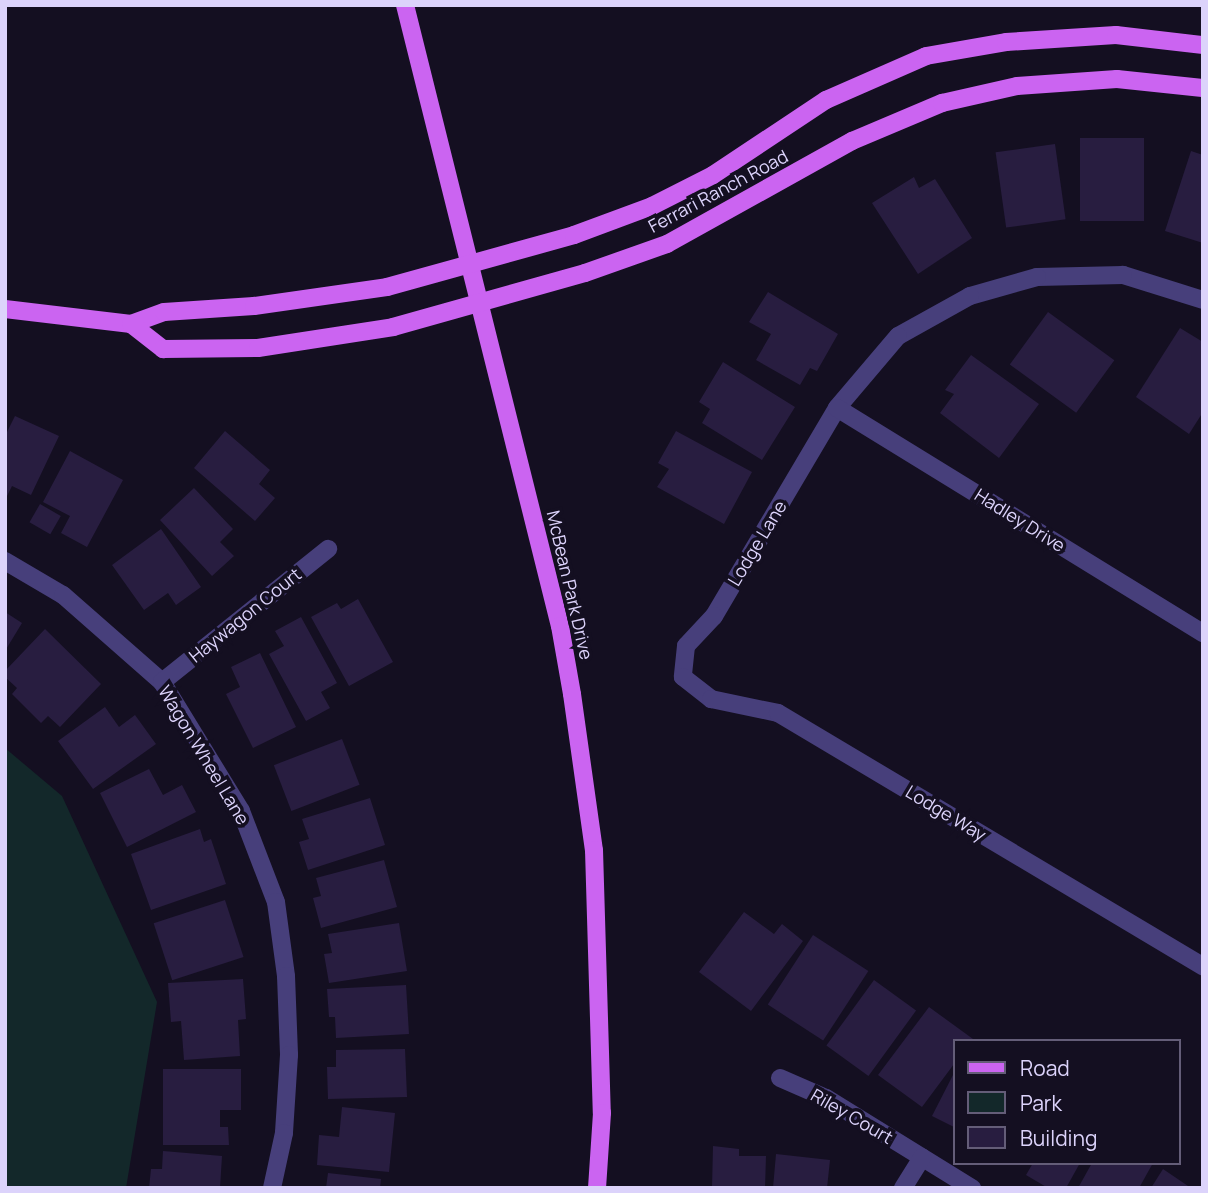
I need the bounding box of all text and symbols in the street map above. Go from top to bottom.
street label: Ferrari Ranch Road [644,145,792,237]
street label: Hadley Drive [971,484,1069,556]
street label: Lodge Lane [723,496,791,590]
street label: McBean Park Drive [542,508,598,662]
street label: Haywagon Court [185,563,305,667]
street label: Wagon Wheel Lane [154,682,254,828]
street label: Lodge Way [902,780,990,846]
legend [953,1039,1180,1165]
text: Road [1020,1054,1070,1082]
street label: Riley Court [807,1084,897,1148]
text: Park [1020,1089,1062,1117]
text: Building [1020,1124,1097,1152]

